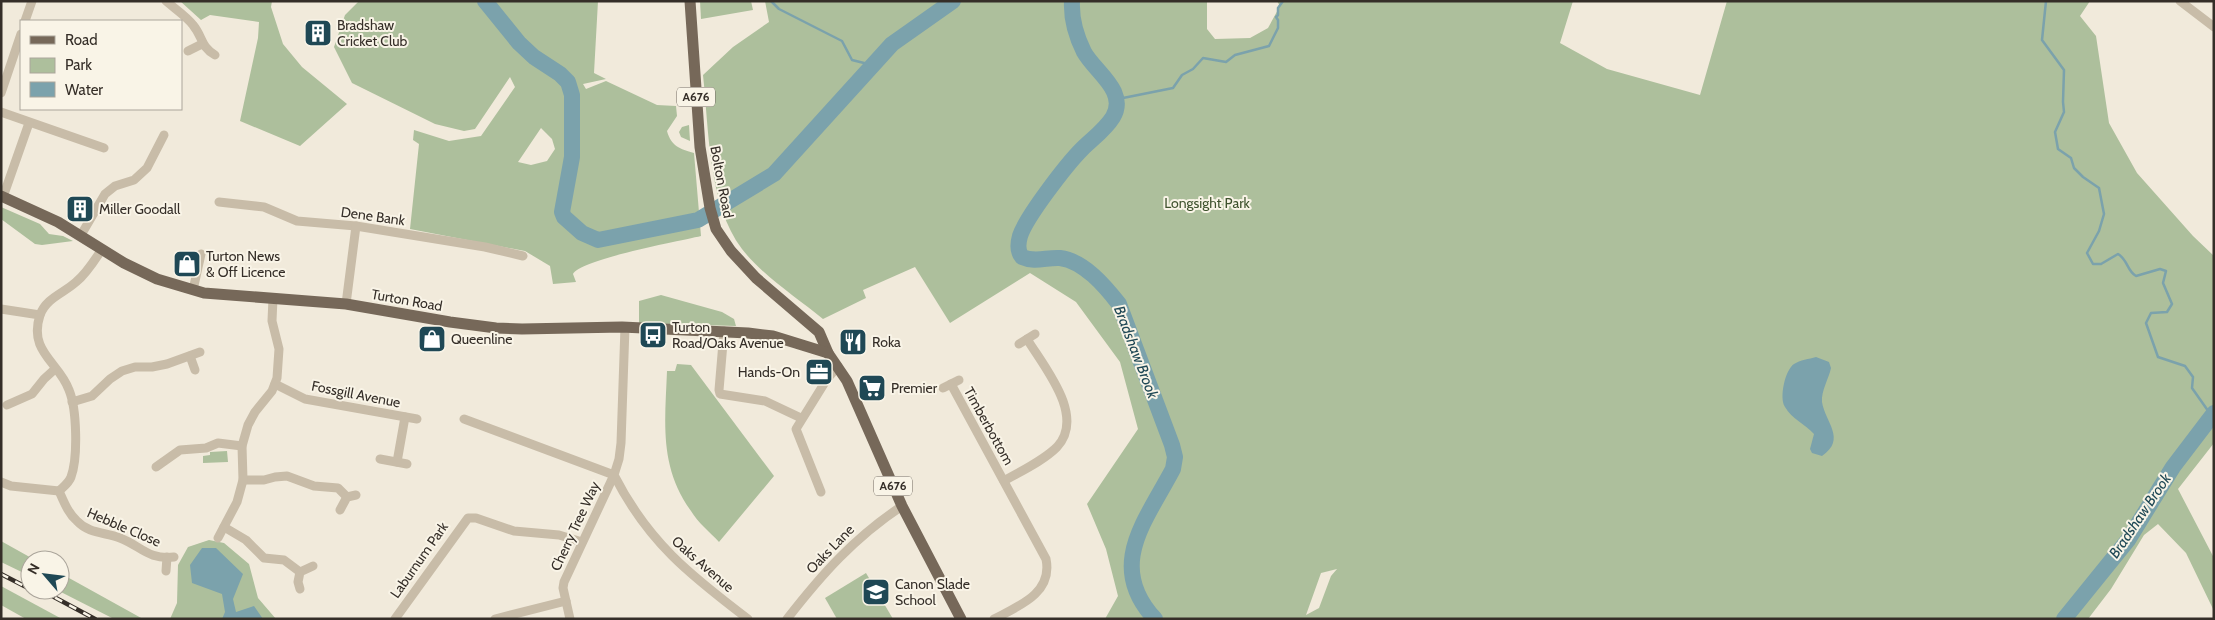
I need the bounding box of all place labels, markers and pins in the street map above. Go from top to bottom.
place label: Bradshaw Cricket Club [337,16,408,50]
building icon: Bradshaw Cricket Club [303,18,333,48]
building icon: Miller Goodall [65,194,95,224]
place label: Miller Goodall [99,200,181,218]
place label: Turton News & Off Licence [206,247,286,281]
shop icon: Turton News & Off Licence [172,249,202,279]
place label: Turton Road/Oaks Avenue [672,318,784,352]
bus stop icon: Turton Road/Oaks Avenue [638,320,668,350]
shop icon: Queenline [417,324,447,354]
restaurant icon: Roka [838,327,868,357]
place label: Queenline [451,330,512,348]
place label: Roka [872,333,901,351]
office icon: Hands-On [804,357,834,387]
place label: Hands-On [738,363,800,381]
supermarket icon: Premier [857,373,887,403]
place label: Premier [891,379,938,397]
place label: Canon Slade School [895,575,970,609]
school or university icon: Canon Slade School [861,577,891,607]

